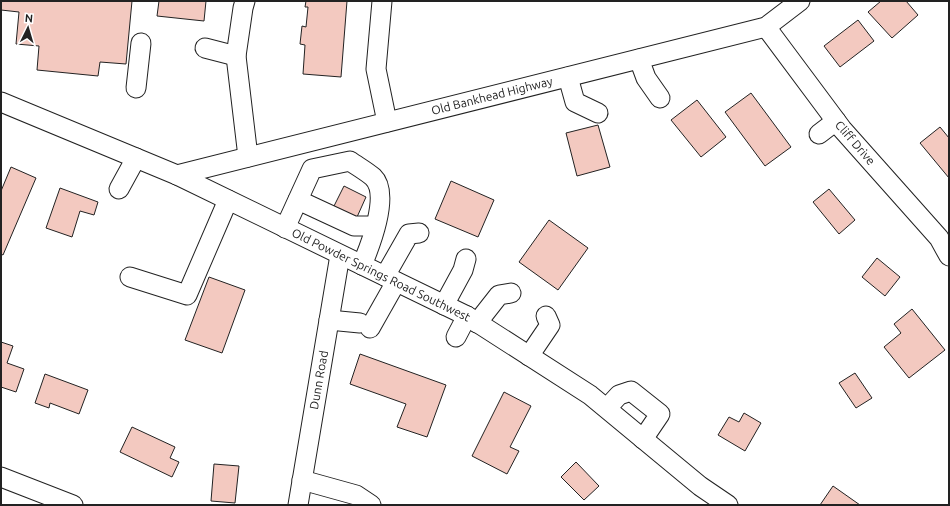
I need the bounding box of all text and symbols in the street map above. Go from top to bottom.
north arrow [8,8,48,48]
text: N [24,12,33,24]
street label: Old Bankhead Highway [430,74,554,117]
street label: Cliff Drive [833,118,878,167]
street label: Old Powder Springs Road Southwest [290,226,473,324]
street label: Dunn Road [307,350,330,410]

